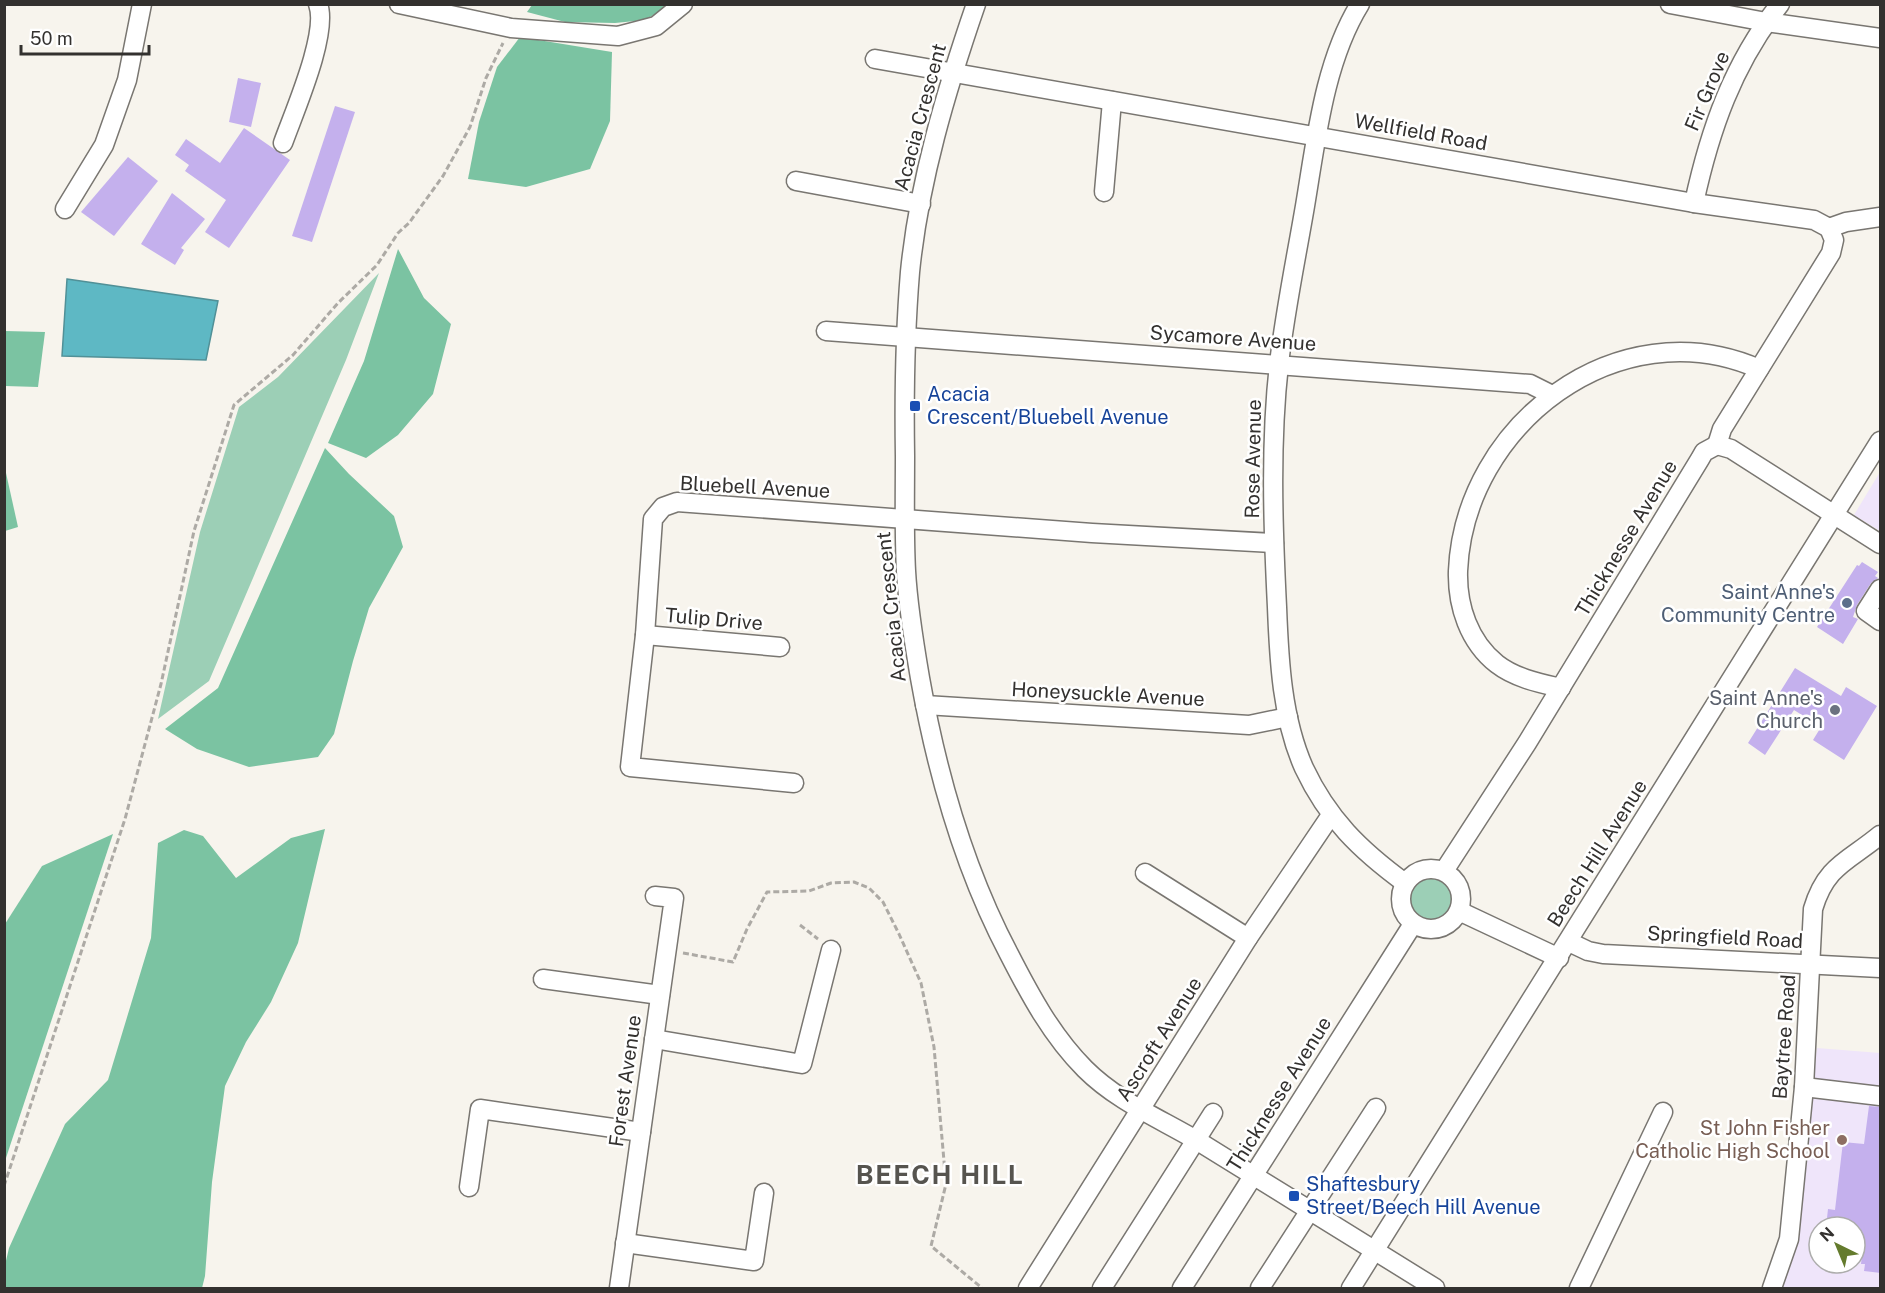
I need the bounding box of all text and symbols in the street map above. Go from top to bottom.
scale bar [21,18,148,56]
text: 50 m [30,28,73,49]
street label: Acacia Crescent [889,41,951,193]
street label: Fir Grove [1679,48,1735,134]
street label: Wellfield Road [1353,109,1489,155]
street label: Sycamore Avenue [1149,320,1317,356]
place label: Acacia Crescent/Bluebell Avenue [927,382,1169,429]
marker: Acacia Crescent/Bluebell Avenue [908,399,922,413]
street label: Rose Avenue [1240,399,1266,519]
street label: Thicknesse Avenue [1570,455,1682,621]
street label: Bluebell Avenue [679,471,831,503]
street label: Acacia Crescent [871,531,911,683]
place label: Saint Anne's Community Centre [1661,580,1835,627]
marker: Saint Anne's Community Centre [1840,596,1854,610]
street label: Tulip Drive [664,603,764,635]
street label: Honeysuckle Avenue [1011,677,1205,711]
place label: Saint Anne's Church [1709,686,1823,733]
marker: Saint Anne's Church [1828,703,1842,717]
street label: Beech Hill Avenue [1542,775,1652,931]
street label: Springfield Road [1646,921,1804,953]
street label: Ascroft Avenue [1111,972,1207,1106]
street label: Baytree Road [1768,974,1800,1100]
street label: Thicknesse Avenue [1222,1012,1336,1176]
street label: Forest Avenue [604,1013,646,1149]
place label: St John Fisher Catholic High School [1635,1116,1830,1163]
marker: St John Fisher Catholic High School [1835,1133,1849,1147]
district label: BEECH HILL [856,1159,1024,1190]
place label: Shaftesbury Street/Beech Hill Avenue [1306,1172,1540,1219]
marker: Shaftesbury Street/Beech Hill Avenue [1287,1189,1301,1203]
north arrow [1807,1215,1867,1275]
text: N [1816,1223,1838,1246]

